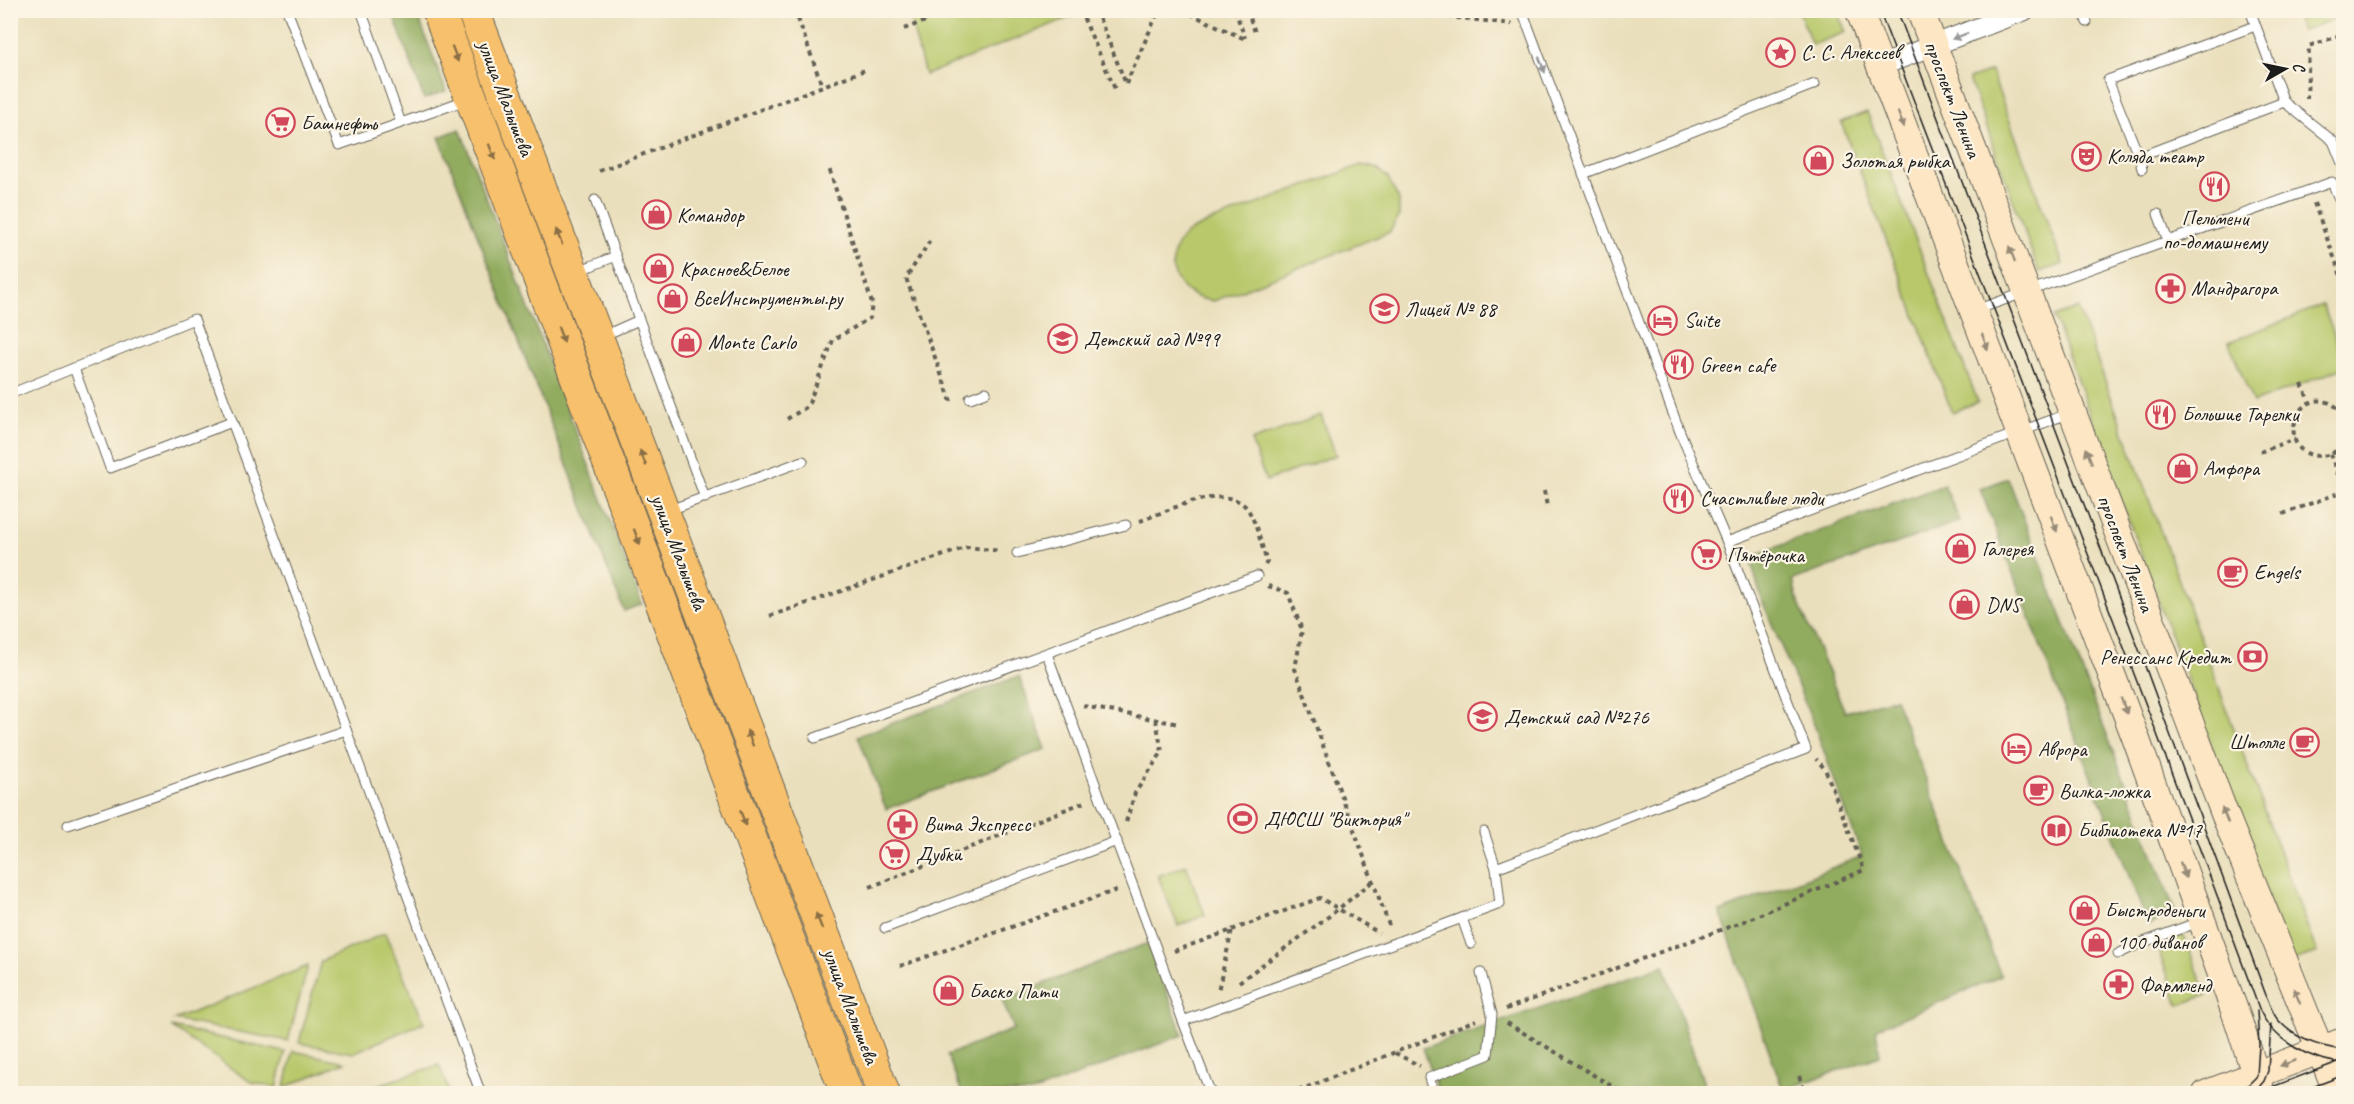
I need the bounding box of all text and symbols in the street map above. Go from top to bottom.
one-way arrow [1950,31,1968,41]
street label: улица Малышева [471,35,541,161]
place icon: С. С. Алексеев [1764,36,1796,68]
street label: проспект Ленина [1919,37,1988,163]
place label: С. С. Алексеев [1801,39,1905,65]
north arrow [2255,39,2315,99]
one-way arrow [450,45,460,63]
one-way arrow [1538,56,1547,74]
text: С [2288,61,2310,74]
supermarket icon: Башнефть [264,107,296,139]
place label: Башнефть [301,110,378,136]
one-way arrow [1897,111,1906,129]
theatre icon: Коляда театр [2070,140,2102,172]
place label: Коляда театр [2107,143,2204,169]
one-way arrow [488,144,498,162]
shop icon: Золотая рыбка [1803,145,1835,177]
place label: Золотая рыбка [1840,148,1951,174]
restaurant icon: Пельмени по-домашнему [2199,171,2231,203]
shop icon: Командор [640,199,672,231]
place label: Командор [677,202,745,228]
place label: Пельмени по-домашнему [2163,205,2269,255]
one-way arrow [554,227,564,245]
one-way arrow [2007,245,2016,263]
shop icon: Красное&Белое [643,253,675,285]
place label: Красное&Белое [680,256,790,282]
pharmacy icon: Мандрагора [2154,272,2186,304]
place label: Мандрагора [2191,275,2279,301]
shop icon: ВсеИнструменты.ру [656,282,688,314]
place label: ВсеИнструменты.ру [693,285,844,311]
school or university icon: Лицей № 88 [1368,293,1400,325]
place label: Лицей № 88 [1405,296,1499,322]
hotel icon: Suite [1647,304,1679,336]
place label: Suite [1684,307,1720,333]
school or university icon: Детский сад №99 [1047,323,1079,355]
one-way arrow [557,326,566,344]
shop icon: Monte Carlo [671,326,703,358]
place label: Детский сад №99 [1084,326,1221,352]
place label: Monte Carlo [708,329,798,355]
one-way arrow [1981,333,1991,351]
restaurant icon: Green cafe [1663,349,1695,381]
place label: Green cafe [1700,352,1778,378]
restaurant icon: Большие Тарелки [2145,398,2177,430]
place label: Большие Тарелки [2182,401,2301,427]
one-way arrow [2084,447,2093,465]
one-way arrow [638,449,647,467]
shop icon: Амфора [2166,452,2198,484]
place label: Амфора [2203,455,2261,481]
restaurant icon: Счастливые люди [1663,482,1695,514]
place label: Счастливые люди [1700,485,1826,511]
street label: улица Малышева [644,489,714,615]
street label: проспект Ленина [2092,491,2161,617]
one-way arrow [2050,515,2060,533]
one-way arrow [633,528,643,546]
shop icon: Галерея [1945,533,1977,565]
place label: Галерея [1982,536,2035,562]
supermarket icon: Пятёрочка [1690,539,1722,571]
place label: Пятёрочка [1727,542,1806,568]
cafe icon: Engels [2217,556,2249,588]
place label: Engels [2254,559,2301,585]
shop icon: DNS [1949,589,1981,621]
place label: DNS [1986,592,2023,618]
bank icon: Ренессанс Кредит [2236,641,2268,673]
place label: Ренессанс Кредит [2100,644,2232,670]
one-way arrow [2119,698,2129,716]
school or university icon: Детский сад №276 [1467,701,1499,733]
place label: Детский сад №276 [1504,704,1649,730]
cafe icon: Штолле [2289,726,2321,758]
one-way arrow [745,729,755,747]
place label: Штолле [2229,729,2285,755]
hotel icon: Аврора [2001,733,2033,765]
place label: Аврора [2038,736,2088,762]
cafe icon: Вилка-ложка [2022,775,2054,807]
place label: Вилка-ложка [2059,778,2152,804]
sports icon: ДЮСШ "Виктория" [1227,803,1259,835]
place label: ДЮСШ "Виктория" [1264,806,1410,832]
one-way arrow [2220,806,2229,824]
pharmacy icon: Вита Экспресс [887,808,919,840]
one-way arrow [739,809,748,827]
place label: Вита Экспресс [924,811,1032,837]
library icon: Библиотека №17 [2041,814,2073,846]
place label: Библиотека №17 [2078,817,2203,843]
supermarket icon: Дубки [879,838,911,870]
place label: Дубки [916,841,963,867]
one-way arrow [2179,861,2188,879]
shop icon: Быстроденьги [2068,894,2100,926]
place label: Быстроденьги [2105,897,2207,923]
one-way arrow [814,912,823,930]
shop icon: 100 диванов [2080,926,2112,958]
place label: 100 диванов [2117,929,2207,955]
street label: улица Малышева [816,943,886,1069]
pharmacy icon: Фармленд [2102,969,2134,1001]
place label: Фармленд [2139,972,2213,998]
shop icon: Баско Пати [932,975,964,1007]
place label: Баско Пати [969,978,1058,1004]
one-way arrow [2292,987,2301,1005]
one-way arrow [2279,1059,2297,1069]

